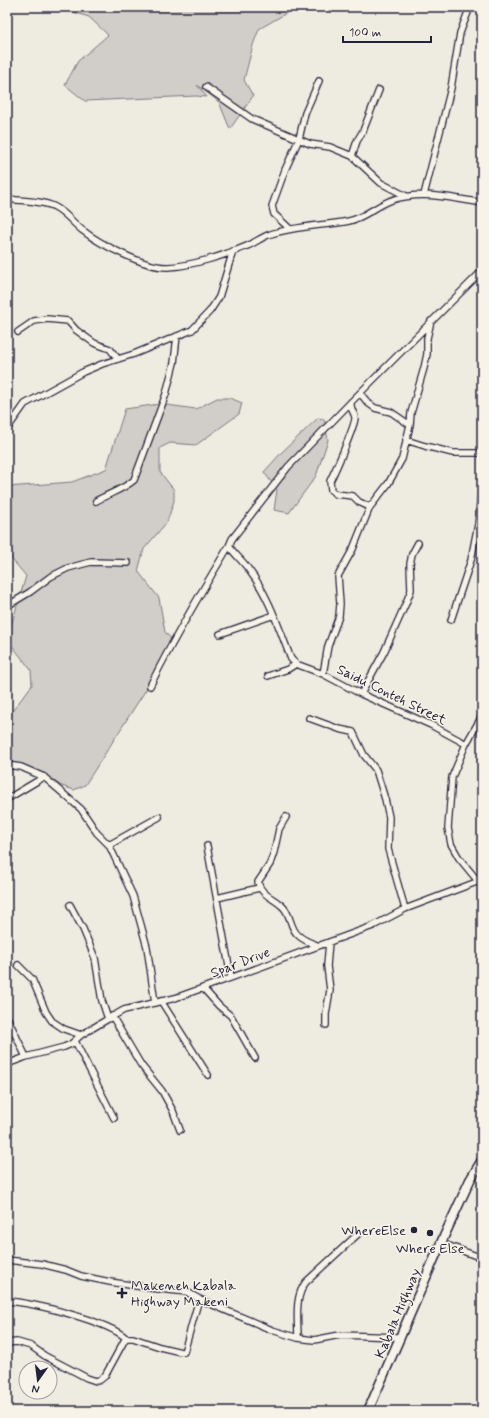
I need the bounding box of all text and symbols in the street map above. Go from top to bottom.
scale bar [343,18,431,44]
text: 100 m [349,25,381,41]
street label: Saidu Conteh Street [334,661,450,730]
street label: Spar Drive [208,943,273,982]
place label: WhereElse [341,1222,406,1240]
marker: WhereElse [409,1225,419,1235]
marker: Where Else [425,1228,435,1238]
place label: Where Else [396,1240,464,1258]
street label: Kabala Highway [371,1266,427,1362]
place label: Makeneh Kabala Highway Makeni [131,1277,236,1313]
marker: Makeneh Kabala Highway Makeni [116,1287,128,1299]
north arrow [18,1360,58,1400]
text: N [31,1381,41,1396]

